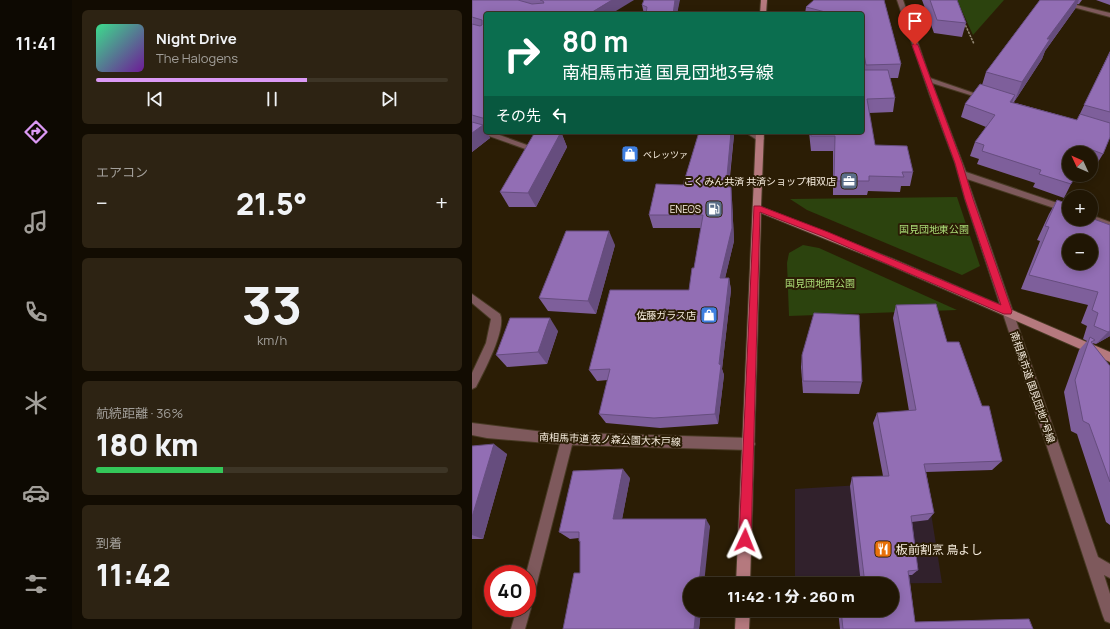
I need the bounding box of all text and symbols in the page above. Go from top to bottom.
pin [898,4,932,45]
icon: arrive [904,10,926,32]
text: 80 m [562,22,628,60]
text: Night Drive [156,28,237,49]
icon: right [496,28,548,80]
text: 11:41 [16,31,56,55]
text: The Halogens [156,49,238,67]
text: 南相馬市道 国見団地3号線 [562,60,774,84]
icon: previous [144,88,166,110]
icon: pause [261,88,283,110]
icon: next [378,88,400,110]
icon: left [549,104,571,126]
text: その先 [496,105,541,126]
icon: directions [22,118,50,146]
shop icon: ベレッツァ [620,144,640,164]
north arrow [1062,146,1098,182]
map controls [1062,146,1098,270]
place label: ベレッツァ [643,148,688,161]
text: エアコン [96,163,148,181]
office icon: こくみん共済 共済ショップ相双店 [839,171,859,191]
place label: こくみん共済 共済ショップ相双店 [684,174,836,188]
text: 21.5° [236,183,307,224]
text: − [96,188,108,218]
text: + [435,188,448,218]
button: + [1062,190,1098,226]
fuel station icon: ENEOS [704,199,724,219]
place label: ENEOS [670,202,701,216]
icon: music [22,208,50,236]
park label: 国見団地東公園 [899,222,969,236]
button: − [1062,234,1098,270]
text: 33 [242,269,302,340]
park label: 国見団地西公園 [785,276,855,290]
icon: phone [22,298,50,326]
shop icon: 佐藤ガラス店 [699,305,719,325]
place label: 佐藤ガラス店 [636,308,696,322]
street label: 南相馬市道 国見団地7号線 [1007,329,1059,445]
text: km/h [257,331,287,349]
icon: climate [22,389,50,417]
text: 航続距離 · 36% [96,404,183,422]
text: 180 km [96,424,199,465]
street label: 南相馬市道 夜ノ森公園大木戸線 [539,430,681,448]
icon: car [22,479,50,507]
position arrow [724,519,766,561]
text: 到着 [96,534,122,552]
restaurant icon: 板前割烹 鳥よし [873,539,893,559]
place label: 板前割烹 鳥よし [896,541,982,558]
text: 11:42 [96,554,171,595]
speed limit sign: 40 [484,565,536,617]
icon: filters [22,570,50,598]
text: 11:42 · 1 分 · 260 m [727,586,855,607]

